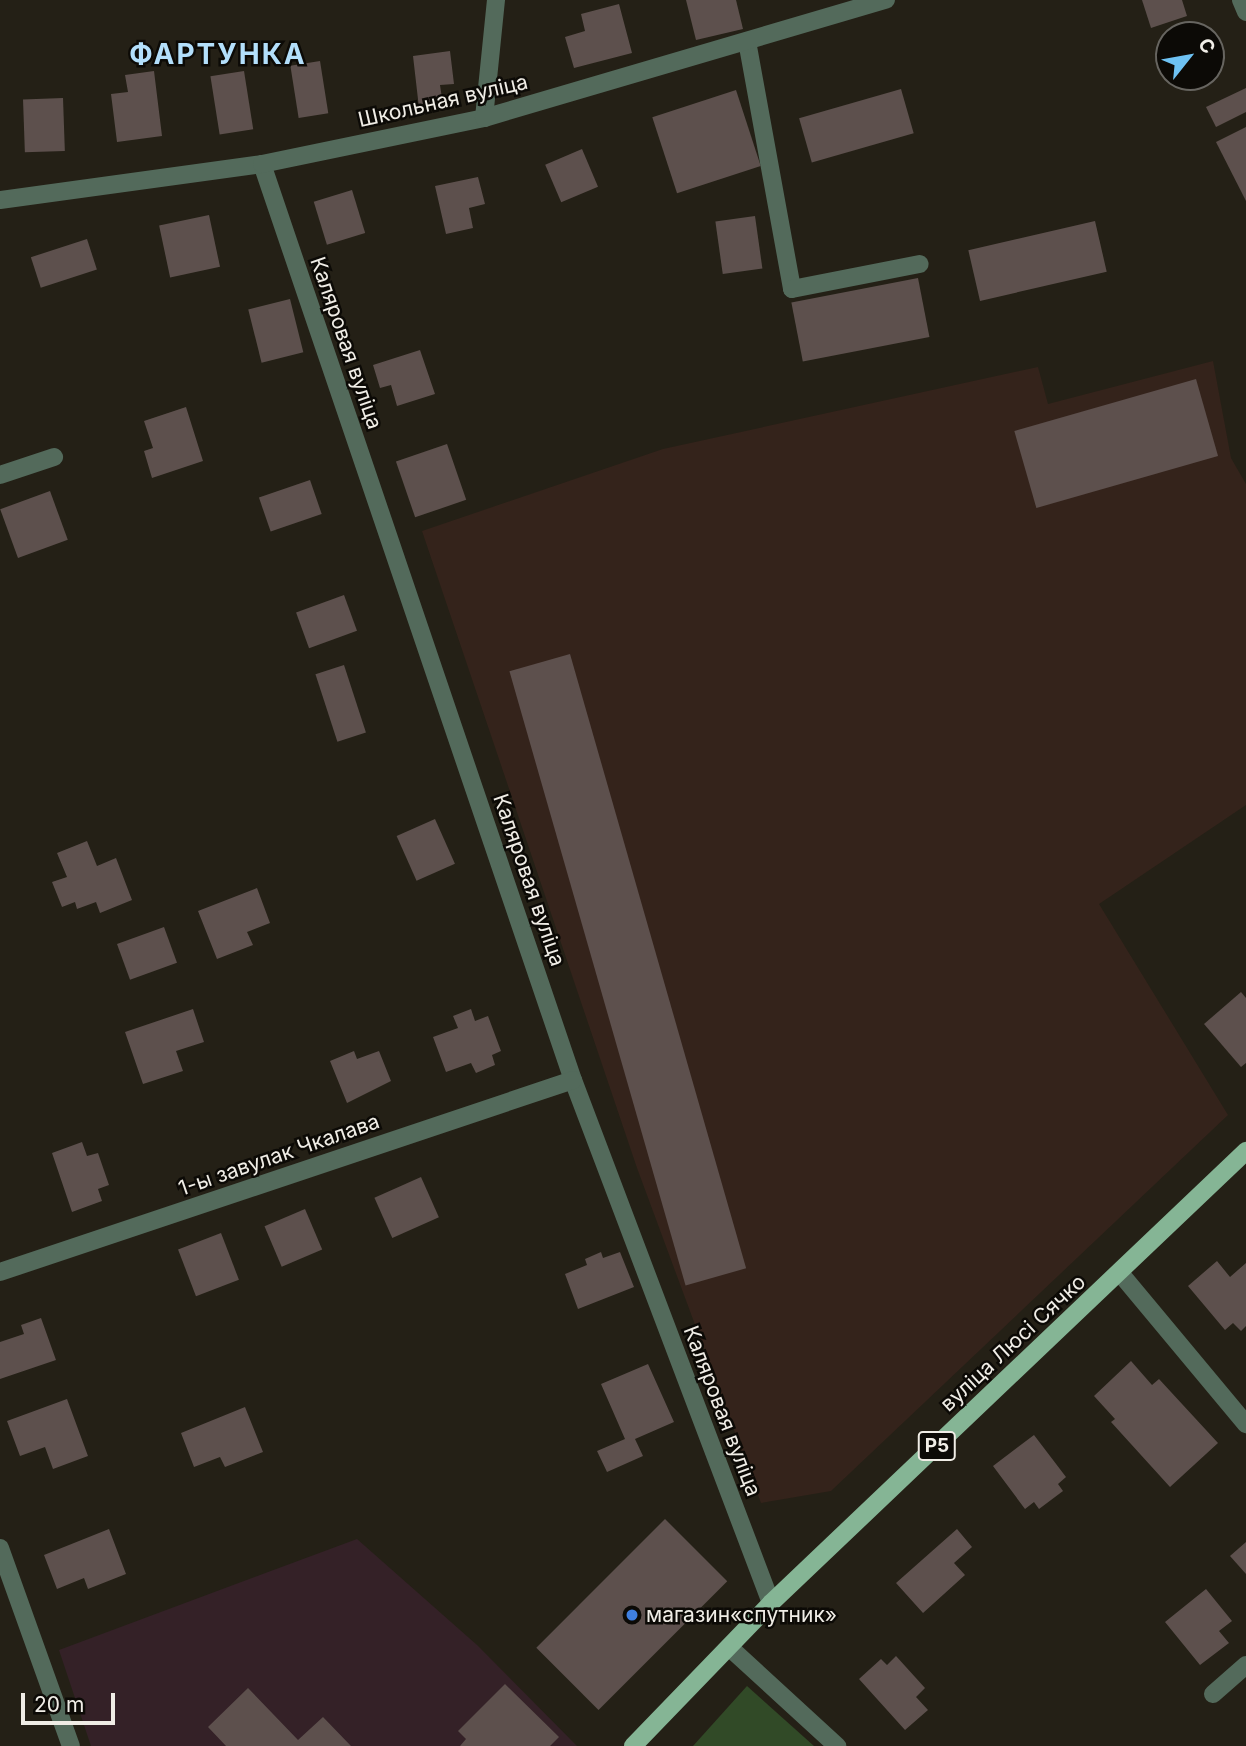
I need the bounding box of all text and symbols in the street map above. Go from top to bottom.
north arrow [1155,21,1225,91]
text: С [1193,34,1220,58]
district label: ФАРТУНКА [130,37,306,71]
street label: Школьная вуліца [356,69,530,133]
street label: Каляровая вуліца [305,254,387,432]
street label: Каляровая вуліца [488,791,570,969]
street label: 1-ы завулак Чкалава [175,1109,383,1201]
street label: вуліца Люсі Сячко [935,1269,1091,1417]
street label: Каляровая вуліца [678,1322,766,1500]
road number: Р5 [918,1430,956,1462]
place label: магазин«спутник» [646,1602,837,1628]
marker: магазин«спутник» [624,1607,640,1623]
scale bar [24,1680,119,1724]
text: 20 m [34,1692,84,1717]

